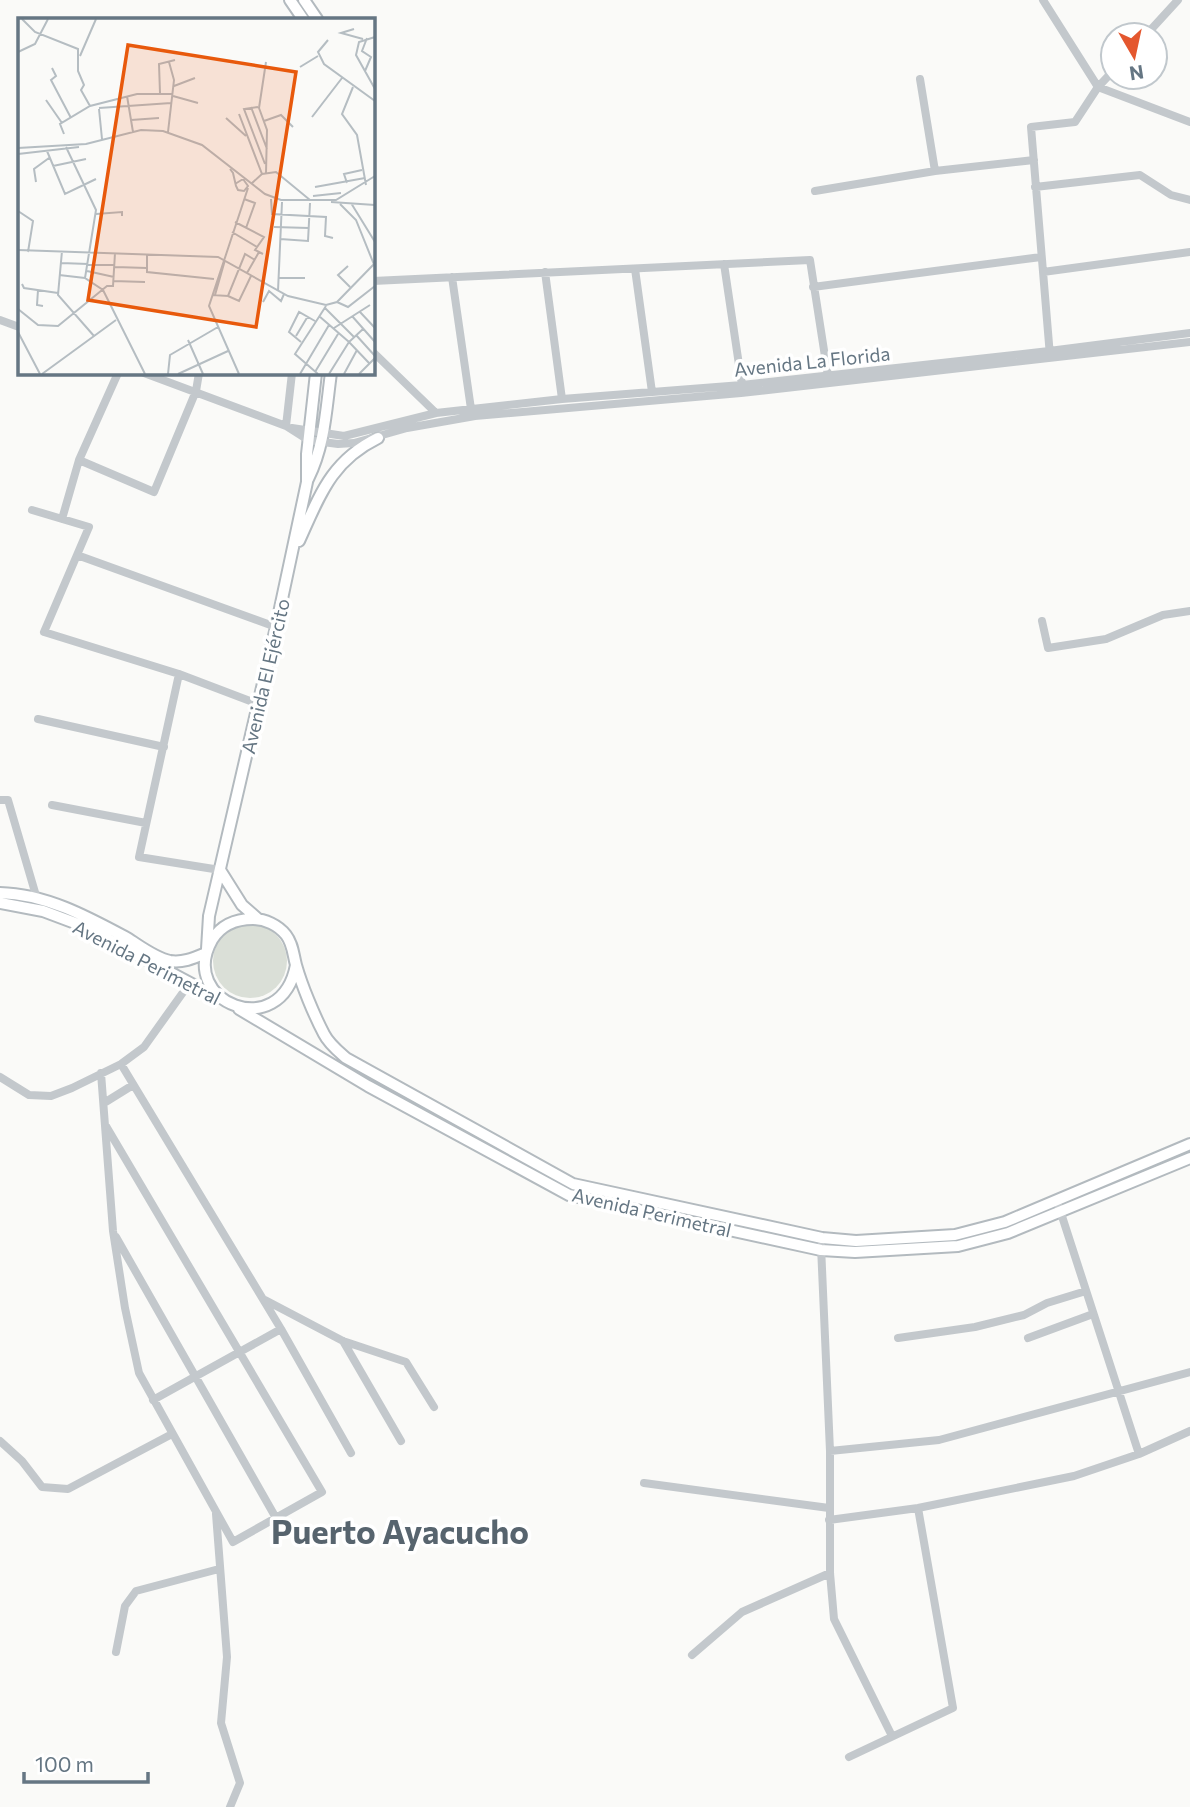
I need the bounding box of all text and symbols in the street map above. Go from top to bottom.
inset map [18,18,374,374]
north arrow [1099,21,1169,91]
text: N [1128,61,1146,86]
street label: Avenida La Florida [733,341,891,381]
street label: Avenida El Ejército [236,596,294,756]
street label: Avenida Perimetral [69,915,225,1009]
street label: Avenida Perimetral [570,1182,734,1242]
district label: Puerto Ayacucho [271,1510,529,1551]
scale bar [24,1741,149,1785]
text: 100 m [35,1751,94,1776]

